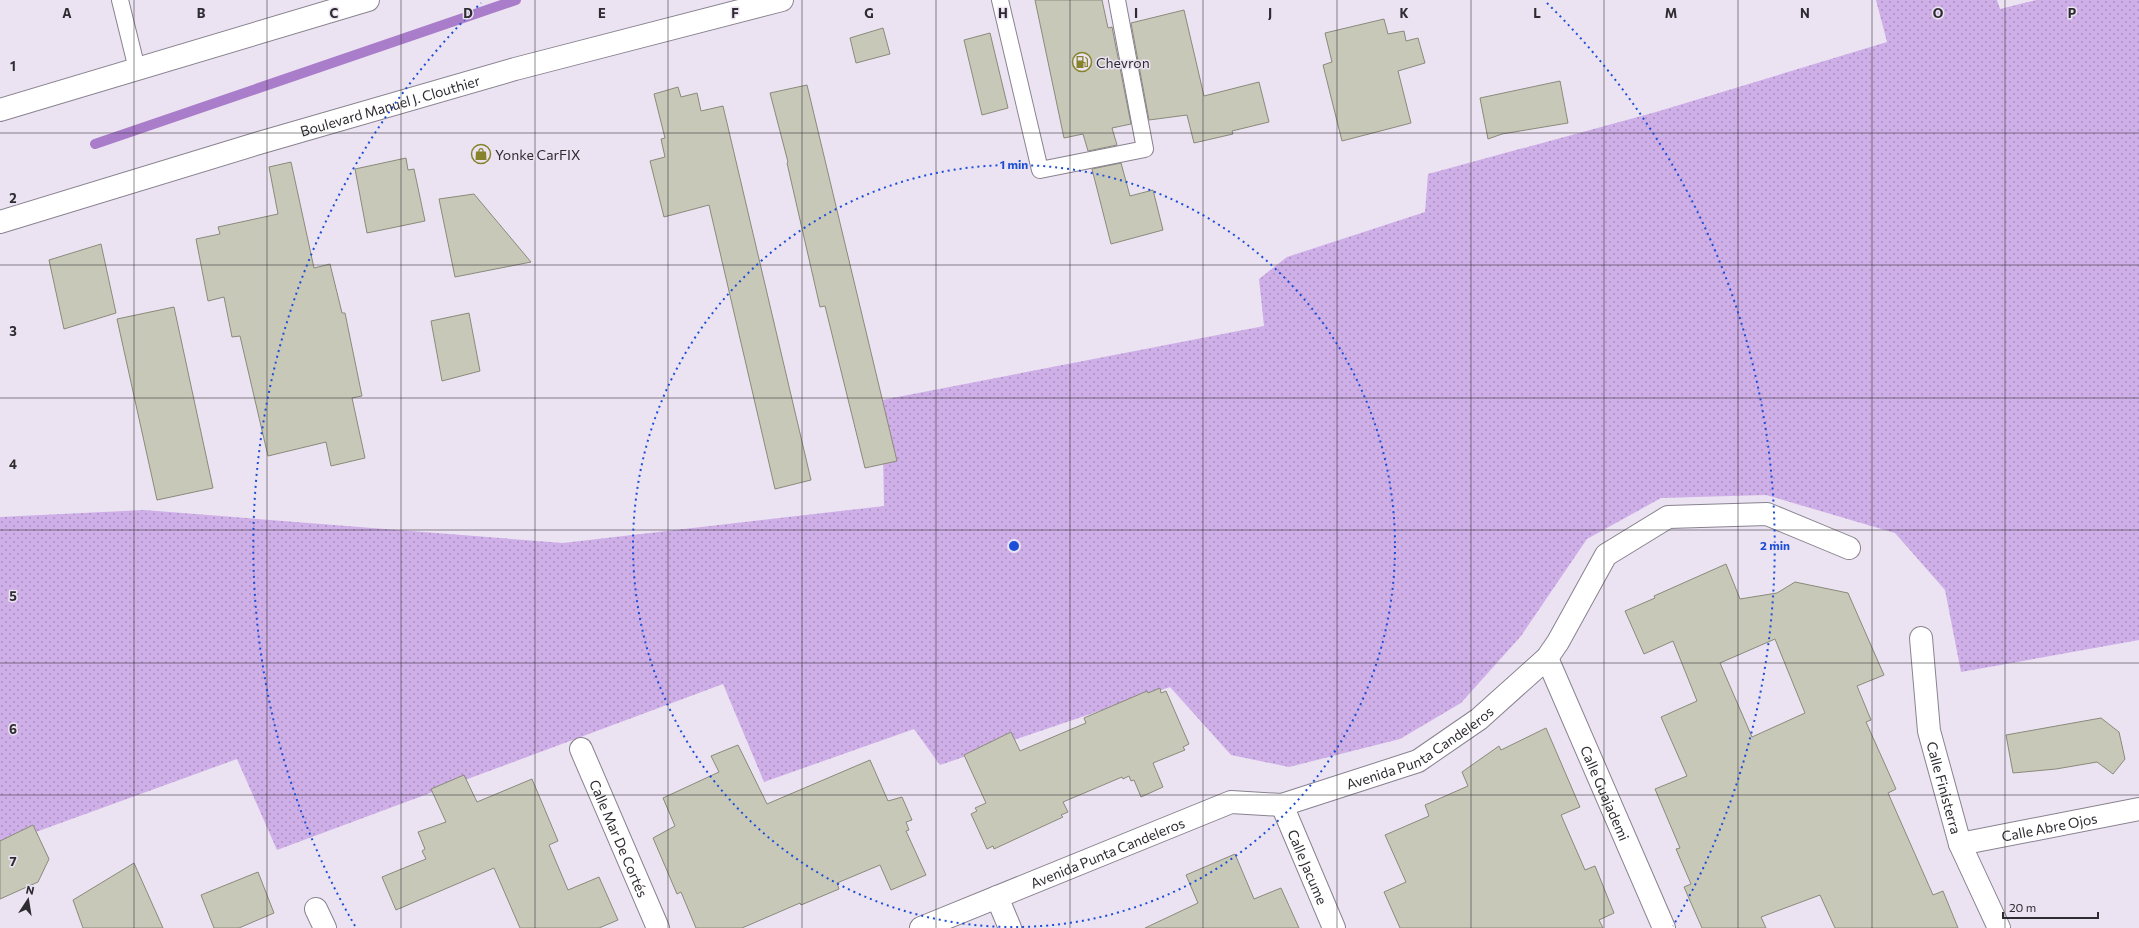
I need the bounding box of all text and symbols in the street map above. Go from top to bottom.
text: A [62,5,72,21]
text: B [197,5,206,21]
text: C [330,5,339,21]
text: D [463,5,473,21]
text: E [598,5,606,21]
text: F [731,5,739,21]
text: G [864,5,874,21]
text: H [998,5,1008,21]
text: I [1134,5,1138,21]
text: J [1268,5,1272,21]
text: K [1399,5,1409,21]
text: L [1533,5,1541,21]
text: M [1665,5,1677,21]
text: N [1800,5,1810,21]
text: O [1933,5,1944,21]
text: P [2068,5,2077,21]
fuel station icon: Chevron [1071,51,1093,73]
place label: Chevron [1096,54,1150,71]
text: 1 [10,58,16,74]
street label: Boulevard Manuel J. Clouthier [298,71,482,139]
shop icon: Yonke CarFIX [470,143,492,165]
place label: Yonke CarFIX [495,146,581,163]
text: 1 min [1000,157,1028,171]
text: 2 [9,190,17,206]
text: 3 [9,323,17,339]
text: 4 [9,456,17,472]
text: 2 min [1760,538,1790,552]
centre of rings [1007,539,1021,553]
text: 5 [9,588,17,604]
street label: Avenida Punta Candeleros [1344,702,1496,792]
text: 6 [9,721,17,737]
street label: Calle Finisterra [1924,739,1965,836]
street label: Calle Guajademi [1577,743,1633,843]
street label: Calle Mar De Cortés [587,777,652,900]
street label: Calle Abre Ojos [2000,809,2099,844]
street label: Avenida Punta Candeleros [1028,813,1187,891]
street label: Calle Jacume [1285,827,1331,907]
text: 7 [9,853,17,869]
north arrow [8,880,48,920]
text: N [25,883,36,897]
scale bar [2003,894,2098,920]
text: 20 m [2009,900,2036,914]

